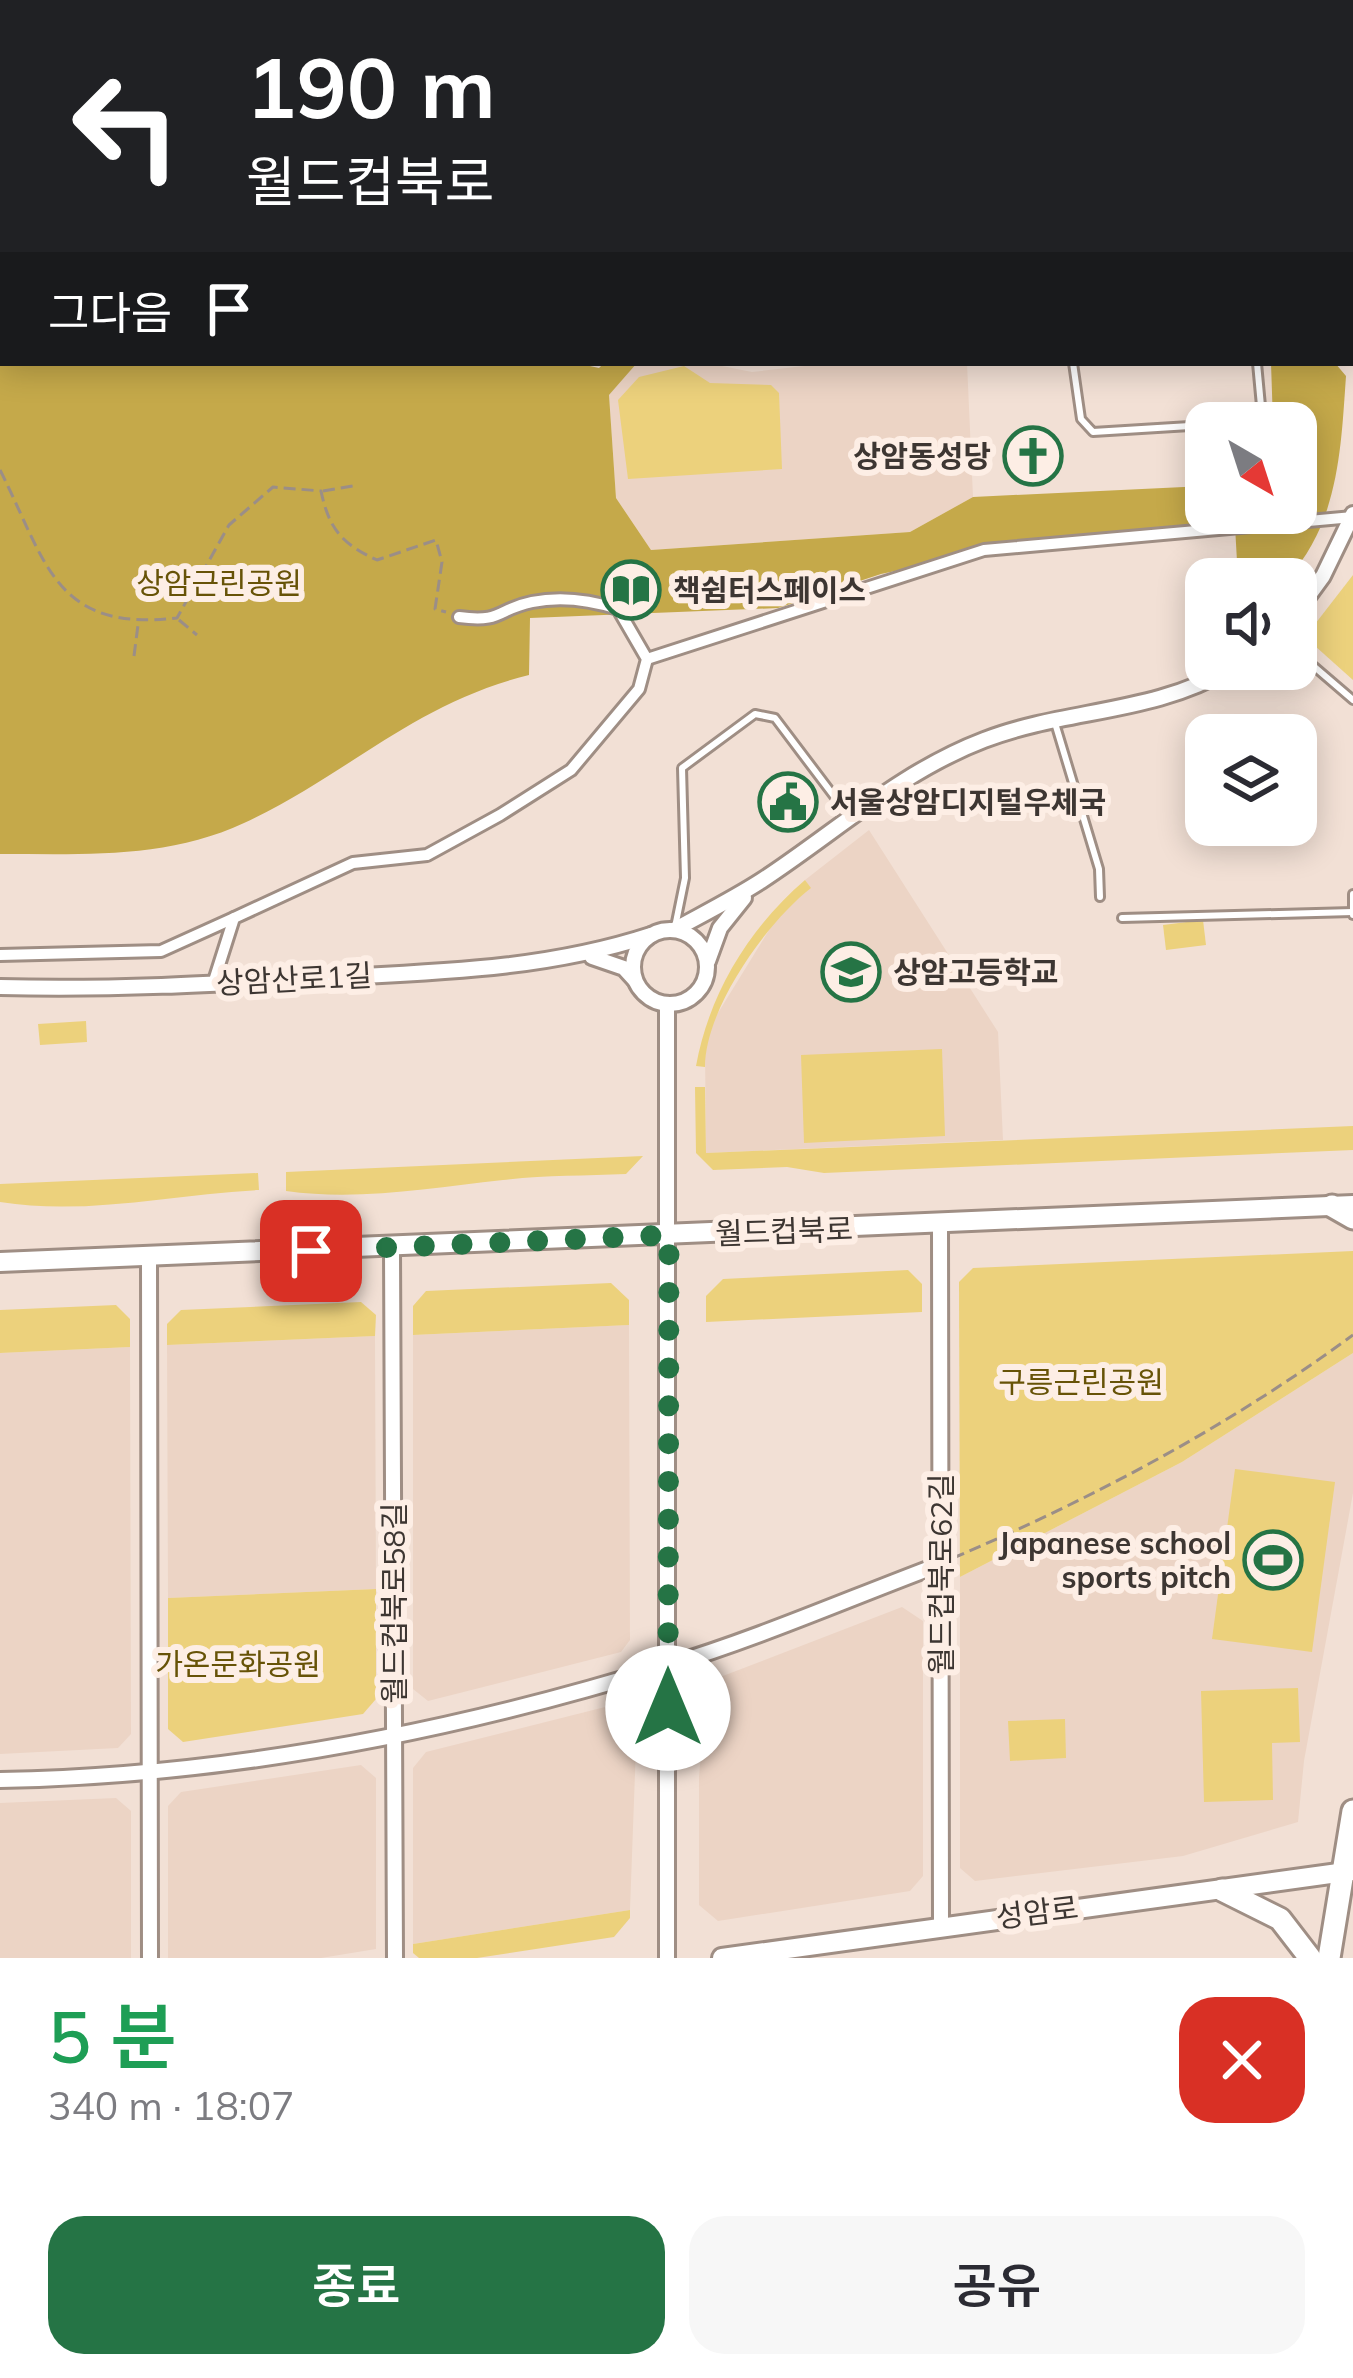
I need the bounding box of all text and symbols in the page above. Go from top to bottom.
text: 190 m [246,34,496,139]
icon: left [48,48,204,204]
text: 월드컵북로 [246,147,494,215]
icon: arrive [196,276,262,342]
text: 그다음 [48,284,172,340]
north arrow [1185,402,1317,534]
map controls [1185,402,1317,846]
church icon: 상암동성당 [1002,425,1064,487]
place label: 상암동성당 [853,437,991,475]
button: sound [1185,558,1317,690]
library icon: 책쉼터스페이스 [600,559,662,621]
park label: 상암근린공원 [136,564,302,602]
place label: 책쉼터스페이스 [673,571,866,609]
button: layers [1185,714,1317,846]
public building icon: 서울상암디지털우체국 [757,771,819,833]
place label: 서울상암디지털우체국 [830,783,1106,821]
school or university icon: 상암고등학교 [820,941,882,1003]
place label: 상암고등학교 [893,953,1059,991]
street label: 상암산로1길 [215,956,373,1002]
pin [260,1200,362,1302]
street label: 월드컵북로 [714,1210,854,1252]
icon: arrive [278,1218,344,1284]
park label: 구릉근린공원 [998,1363,1164,1401]
street label: 월드컵북로62길 [922,1473,960,1675]
street label: 월드컵북로58길 [375,1502,413,1704]
place label: Japanese school sports pitch [999,1524,1231,1596]
sports icon: Japanese school sports pitch [1242,1529,1304,1591]
park label: 가온문화공원 [155,1645,321,1683]
position arrow [605,1645,731,1771]
street label: 성암로 [994,1888,1080,1936]
text: 5 분 [48,1991,177,2081]
button: close [1179,1997,1305,2123]
text: 340 m · 18:07 [48,2081,294,2130]
button: 종료 [48,2216,665,2354]
button: 공유 [689,2216,1305,2354]

